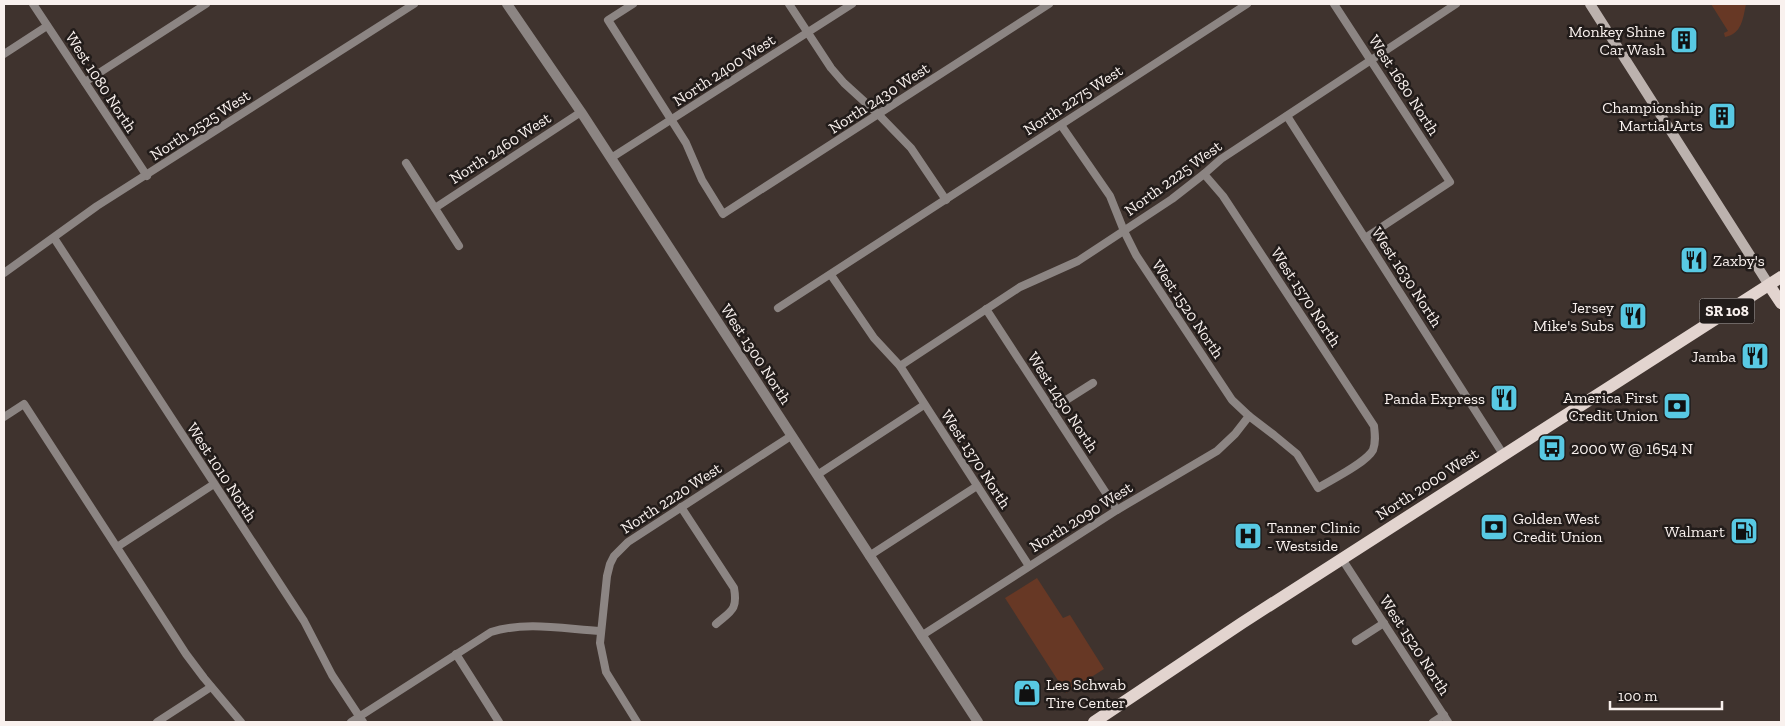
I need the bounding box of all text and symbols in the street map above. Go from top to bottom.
place label: Monkey Shine Car Wash [1569,22,1665,59]
building icon: Monkey Shine Car Wash [1669,25,1699,55]
street label: West 1080 North [61,28,141,136]
street label: North 2400 West [669,30,779,110]
street label: West 1680 North [1365,31,1443,139]
street label: North 2430 West [825,58,933,138]
street label: North 2275 West [1020,61,1126,139]
street label: North 2525 West [146,86,254,164]
place label: Championship Martial Arts [1602,98,1703,135]
building icon: Championship Martial Arts [1707,101,1737,131]
street label: North 2460 West [446,108,554,188]
street label: North 2225 West [1121,136,1225,220]
street label: West 1630 North [1368,224,1446,330]
street label: West 1570 North [1267,244,1345,350]
restaurant icon: Zaxby's [1679,245,1709,275]
place label: Zaxby's [1713,251,1765,270]
street label: West 1520 North [1148,256,1228,362]
place label: Jersey Mike's Subs [1533,298,1615,335]
road number: SR 108 [1700,298,1754,324]
street label: West 1300 North [717,300,795,408]
restaurant icon: Jersey Mike's Subs [1618,301,1648,331]
restaurant icon: Jamba [1740,341,1770,371]
place label: Jamba [1691,347,1736,366]
street label: West 1450 North [1024,348,1102,456]
restaurant icon: Panda Express [1489,383,1519,413]
place label: America First Credit Union [1563,388,1659,425]
place label: Panda Express [1384,389,1485,408]
bank icon: America First Credit Union [1662,391,1692,421]
street label: West 1370 North [937,406,1015,512]
street label: West 1010 North [183,419,261,525]
bus stop icon: 2000 W @ 1654 N [1537,433,1567,463]
place label: 2000 W @ 1654 N [1571,439,1693,458]
street label: North 2000 West [1372,444,1482,524]
street label: North 2220 West [617,458,725,538]
street label: North 2090 West [1026,478,1136,556]
place label: Golden West Credit Union [1513,509,1603,546]
bank icon: Golden West Credit Union [1479,512,1509,542]
fuel station icon: Walmart [1729,516,1759,546]
place label: Tanner Clinic - Westside [1267,518,1360,555]
hospital icon: Tanner Clinic - Westside [1233,521,1263,551]
place label: Walmart [1665,522,1725,541]
street label: West 1520 North [1376,592,1454,698]
place label: Les Schwab Tire Center [1046,675,1126,712]
shop icon: Les Schwab Tire Center [1012,678,1042,708]
scale bar [1610,678,1722,710]
text: 100 m [1618,687,1657,705]

